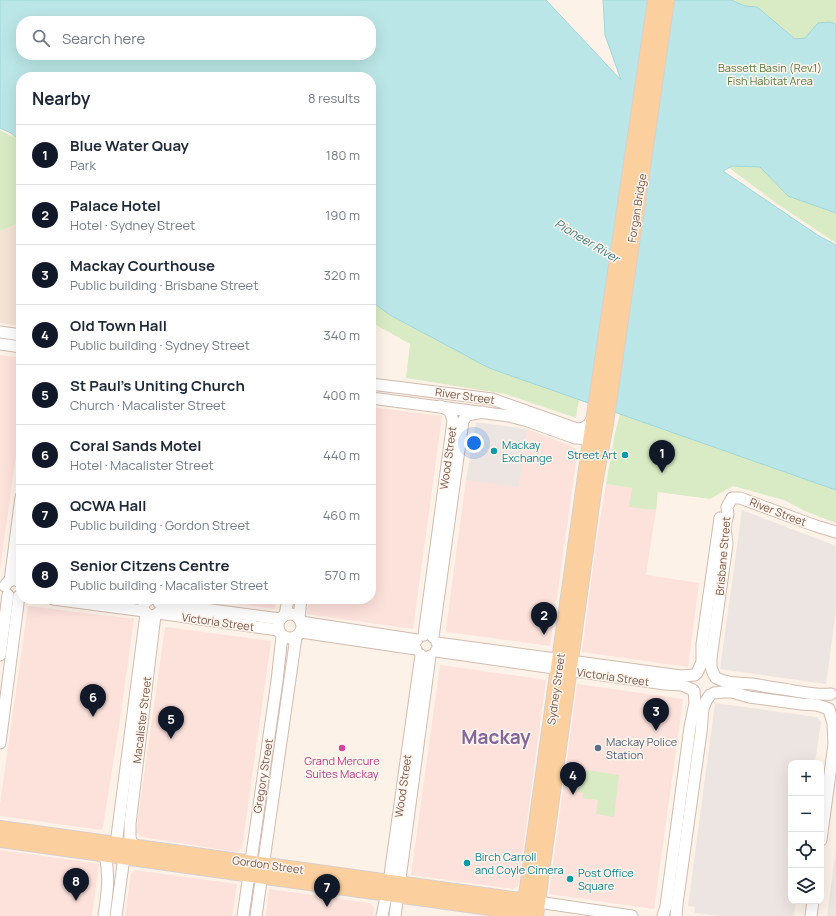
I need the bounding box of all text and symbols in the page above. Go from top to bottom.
search box [16,16,376,60]
icon: search [30,27,52,49]
text: Search here [62,28,145,49]
park label: Bassett Basin (Rev.1) Fish Habitat Area [718,60,822,88]
text: Nearby [32,87,90,110]
text: 8 results [308,89,360,107]
text: Blue Water Quay [70,135,189,156]
text: 1 [42,146,48,164]
text: 180 m [326,146,360,164]
text: Park [70,156,96,174]
street label: Forgan Bridge [624,172,649,244]
text: Palace Hotel [70,195,161,216]
text: 2 [41,206,49,224]
text: 190 m [325,206,360,224]
water label: Pioneer River [552,215,624,267]
text: Hotel · Sydney Street [70,216,195,234]
text: Mackay Courthouse [70,255,215,276]
text: 3 [41,266,49,284]
text: 320 m [324,266,360,284]
text: Public building · Brisbane Street [70,276,258,294]
text: Old Town Hall [70,315,167,336]
text: 4 [41,326,49,344]
text: 340 m [324,326,360,344]
text: Public building · Sydney Street [70,336,250,354]
text: St Paul's Uniting Church [70,375,245,396]
street label: River Street [434,384,496,407]
text: 5 [41,386,49,404]
text: 400 m [323,386,360,404]
text: Church · Macalister Street [70,396,226,414]
street label: Wood Street [436,425,459,491]
your location [464,433,484,453]
text: Coral Sands Motel [70,435,202,456]
place label: Mackay Exchange [502,437,553,465]
pin: 1 [649,440,675,473]
text: 6 [41,446,49,464]
text: 440 m [323,446,360,464]
marker: Mackay Exchange [489,446,499,456]
place label: Street Art [567,447,617,462]
marker: Street Art [620,450,630,460]
text: Hotel · Macalister Street [70,456,214,474]
street label: River Street [748,494,809,529]
text: QCWA Hall [70,495,147,516]
text: 7 [42,506,48,524]
text: 460 m [323,506,360,524]
text: Public building · Gordon Street [70,516,250,534]
street label: Brisbane Street [712,516,733,596]
text: Senior Citzens Centre [70,555,230,576]
text: 8 [41,566,49,584]
text: 570 m [324,566,360,584]
text: Public building · Macalister Street [70,576,268,594]
pin: 2 [531,602,557,635]
street label: Victoria Street [181,609,255,634]
street label: Sydney Street [543,652,568,726]
street label: Victoria Street [576,664,650,689]
street label: Macalister Street [129,676,154,764]
pin: 6 [80,684,106,717]
pin: 3 [643,698,669,731]
pin: 5 [158,706,184,739]
district label: Mackay [461,724,531,750]
place label: Mackay Police Station [606,734,678,762]
street label: Gregory Street [249,738,276,814]
marker: Grand Mercure Suites Mackay [337,743,347,753]
marker: Mackay Police Station [593,743,603,753]
place label: Grand Mercure Suites Mackay [304,753,380,781]
street label: Wood Street [391,753,414,819]
map controls [788,760,824,904]
button: + [788,760,824,796]
pin: 4 [560,762,586,795]
button: − [788,796,824,832]
button: locate [788,832,824,868]
place label: Birch Carroll and Coyle Cimera [475,849,564,877]
street label: Gordon Street [231,852,305,877]
marker: Birch Carroll and Coyle Cimera [462,858,472,868]
place label: Post Office Square [578,865,634,893]
pin: 8 [63,868,89,901]
button: layers [788,868,824,904]
pin: 7 [314,874,340,907]
marker: Post Office Square [565,874,575,884]

